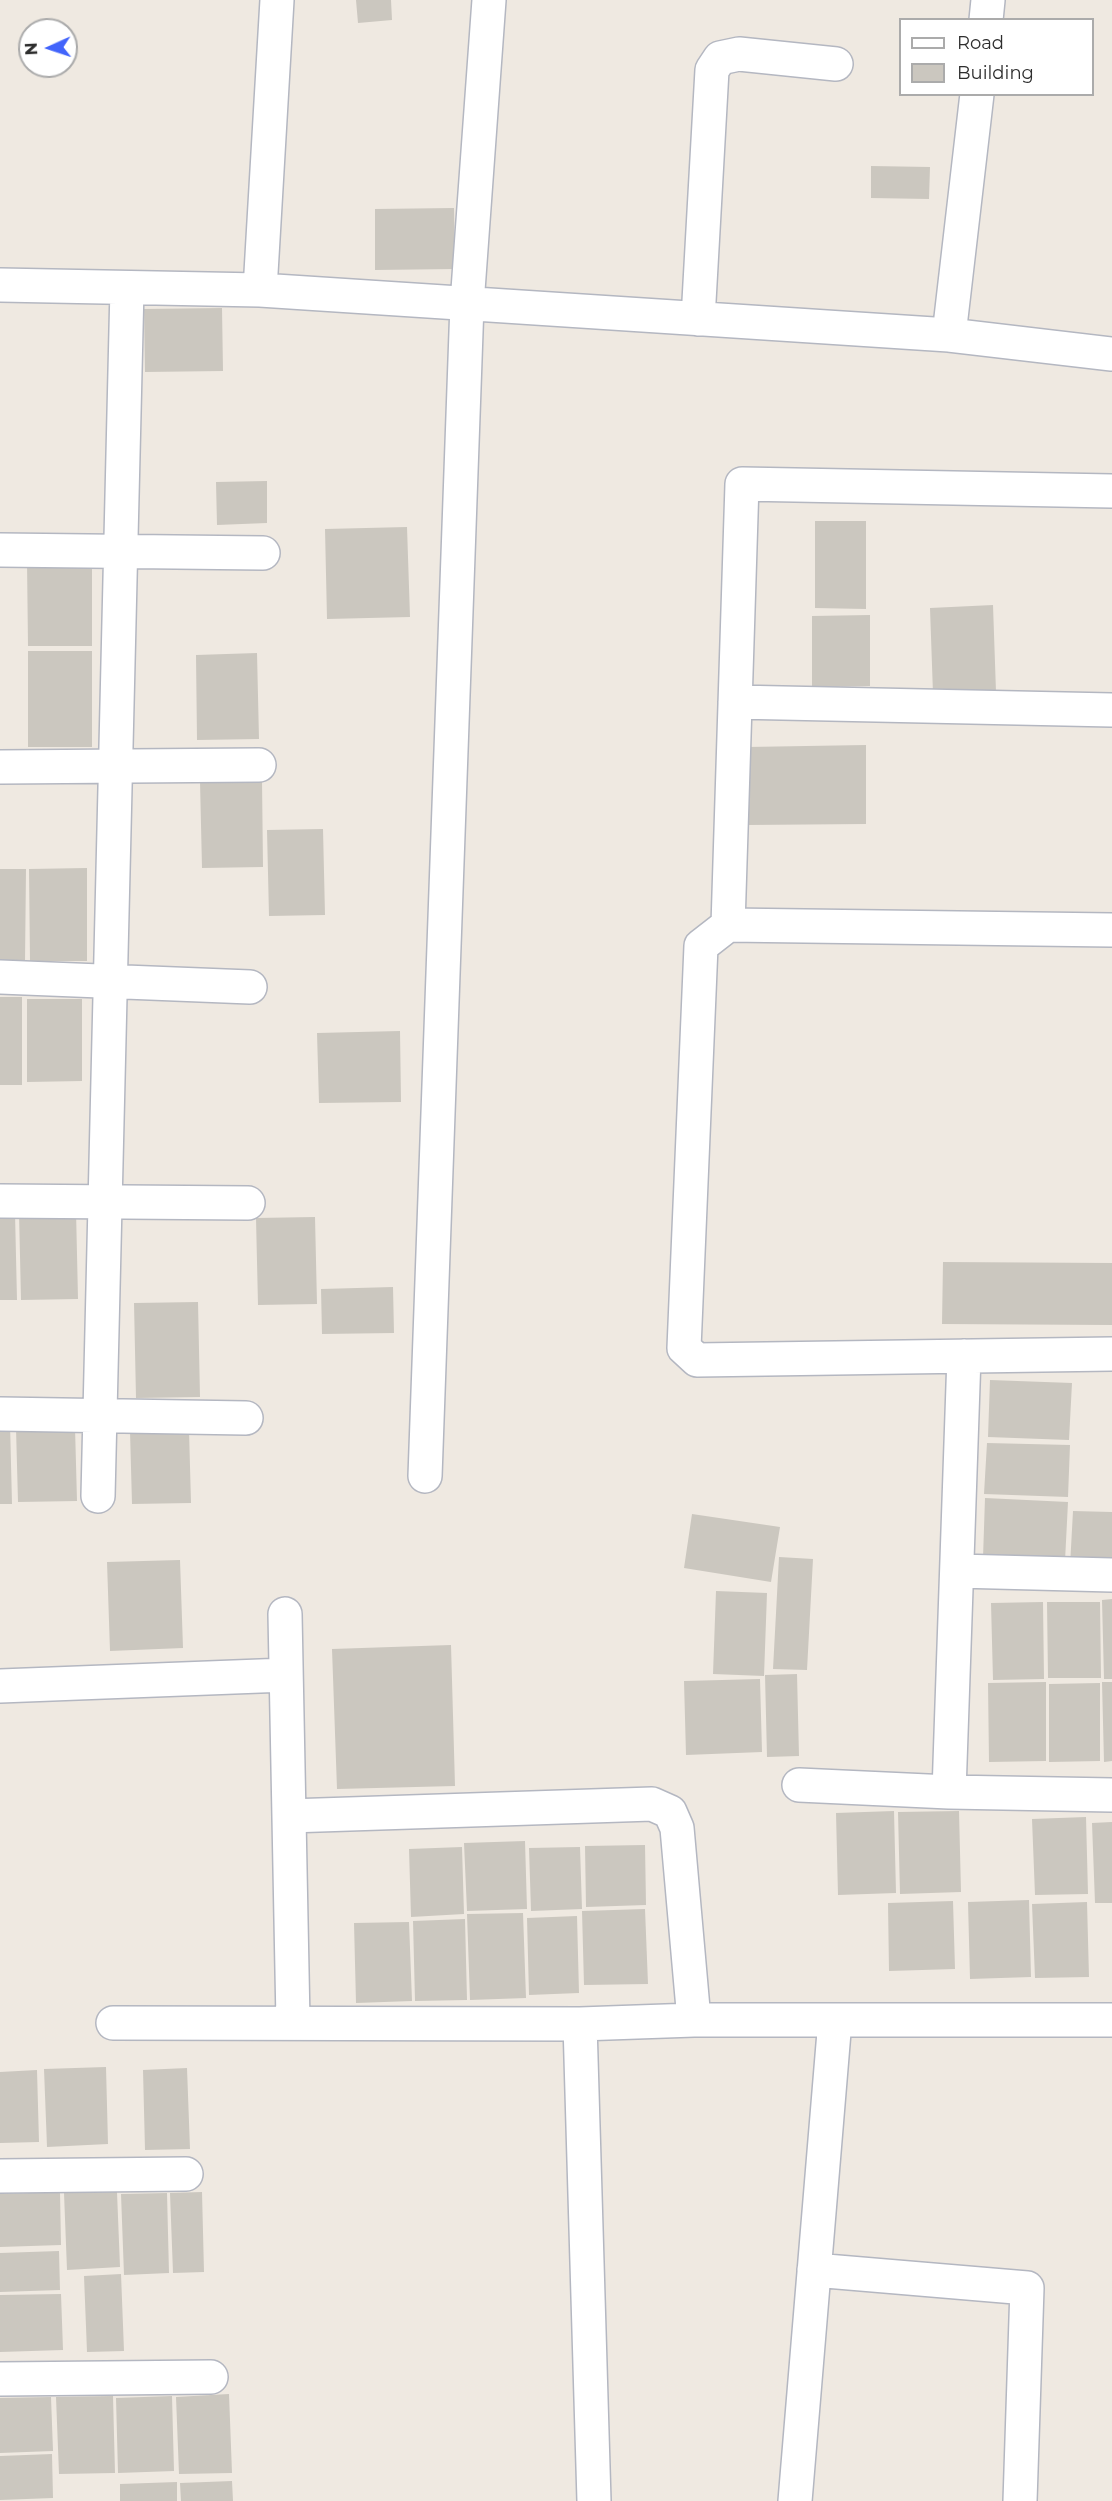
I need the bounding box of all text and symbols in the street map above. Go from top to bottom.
north arrow [18,18,78,78]
legend [899,18,1094,96]
text: Road [957,32,1004,54]
text: N [22,42,41,56]
text: Building [957,62,1034,84]

